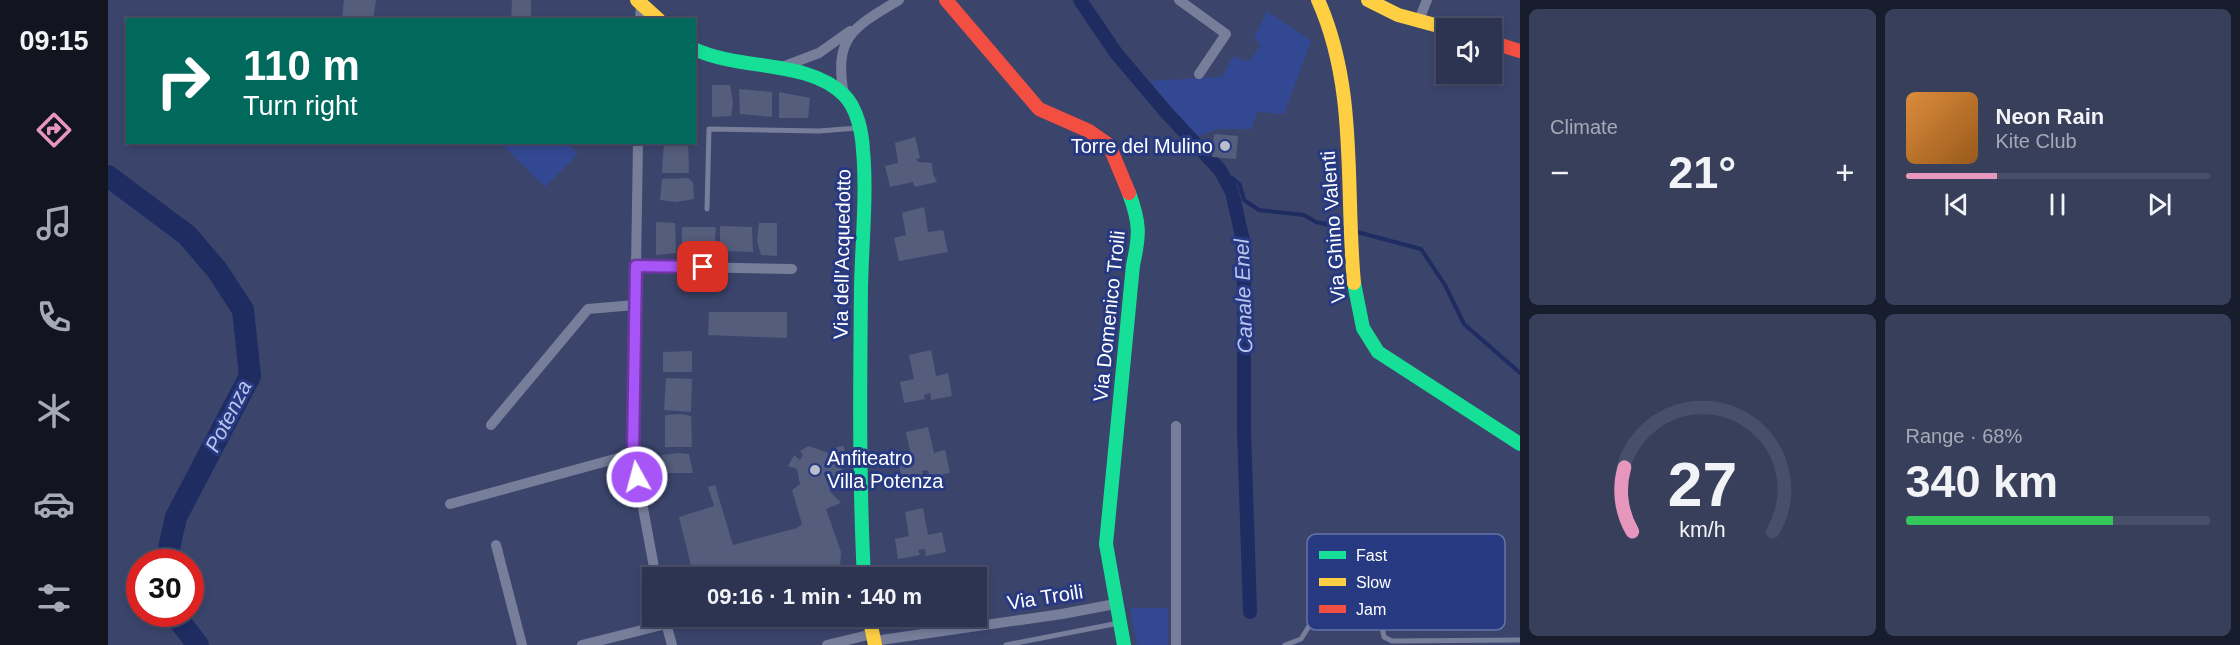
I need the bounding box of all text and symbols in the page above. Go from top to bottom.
map controls [1436,18,1502,84]
button: sound [1436,18,1502,84]
text: 09:15 [19,26,89,56]
icon: right [144,42,222,120]
text: 110 m [243,42,360,89]
text: Turn right [243,91,358,121]
text: Neon Rain [1996,104,2104,129]
icon: directions [33,109,75,151]
text: Climate [1550,116,1618,138]
text: Kite Club [1996,130,2077,152]
place label: Torre del Mulino [1071,135,1213,157]
marker: Torre del Mulino [1218,139,1232,153]
text: 21° [1668,147,1736,198]
street label: Via Ghino Valenti [1317,150,1349,304]
text: − [1550,154,1569,191]
text: + [1835,154,1855,191]
street label: Via dell'Acquedotto [830,169,854,339]
icon: previous [1940,188,1973,221]
icon: pause [2041,188,2074,221]
icon: next [2143,188,2176,221]
icon: music [33,202,75,244]
street label: Via Domenico Troili [1089,229,1129,403]
water label: Canale Enel [1229,237,1256,354]
pin [677,241,728,292]
icon: arrive [686,250,719,283]
icon: phone [33,296,75,338]
water label: Potenza [200,376,256,456]
icon: climate [33,390,75,432]
text: Range · 68% [1906,425,2022,447]
position arrow [605,445,669,509]
place label: Anfiteatro Villa Potenza [827,447,944,492]
text: 27 [1668,450,1737,519]
text: 340 km [1906,456,2058,507]
marker: Anfiteatro Villa Potenza [808,463,822,477]
icon: car [33,483,75,525]
text: km/h [1679,518,1725,542]
legend [1307,534,1505,630]
text: Fast [1356,547,1388,564]
speed limit sign: 30 [126,549,204,627]
text: Slow [1356,574,1391,591]
icon: filters [33,577,75,619]
street label: Via Troili [1006,580,1084,614]
text: 09:16 · 1 min · 140 m [707,584,922,609]
text: Jam [1356,601,1386,618]

